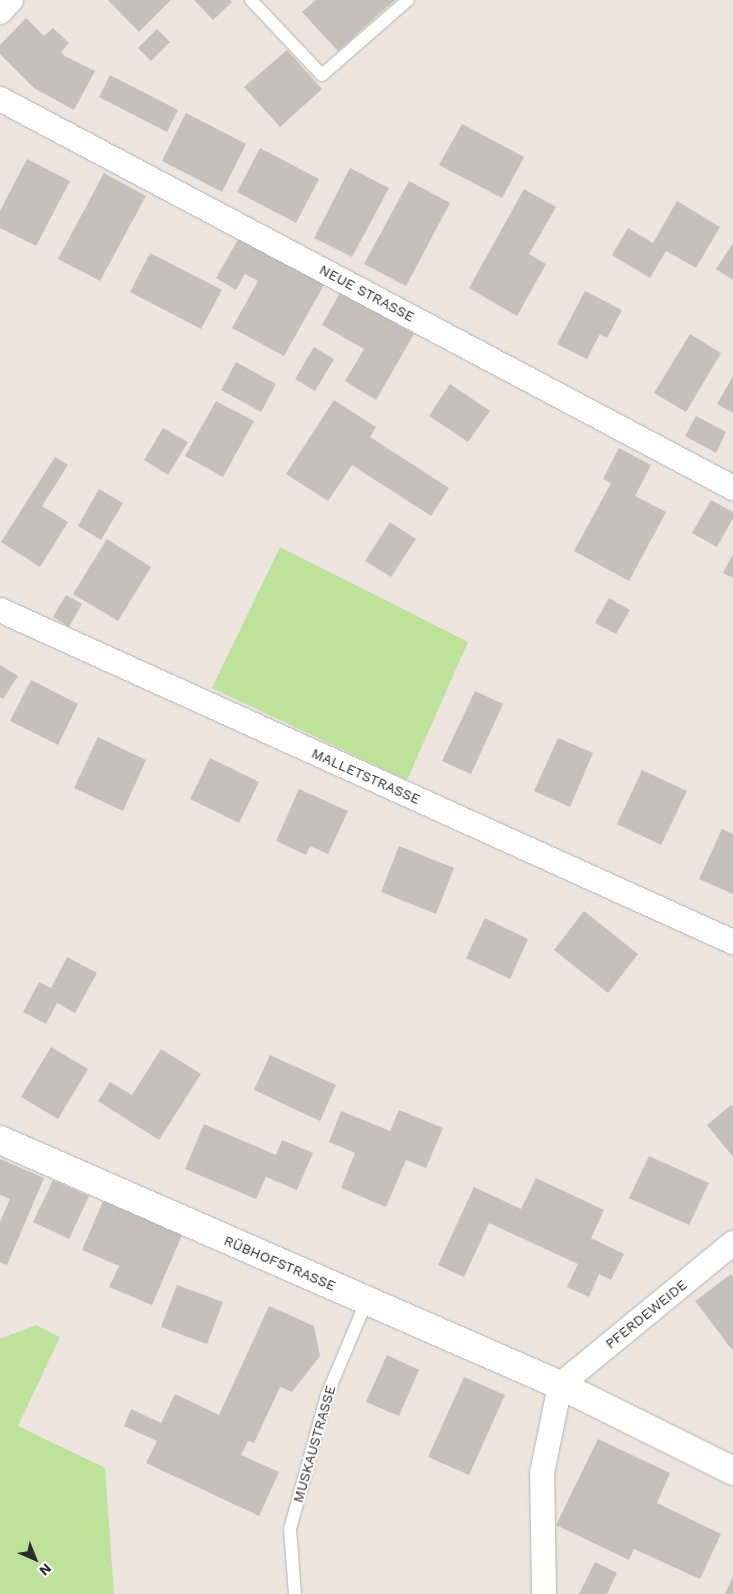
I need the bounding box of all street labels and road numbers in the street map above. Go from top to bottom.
street label: NEUE STRASSE [317,261,417,325]
street label: MALLETSTRASSE [309,744,423,808]
street label: RÜBHOFSTRASSE [221,1232,339,1294]
street label: PFERDEWEIDE [602,1276,690,1352]
street label: MUSKAUSTRASSE [289,1383,339,1505]

